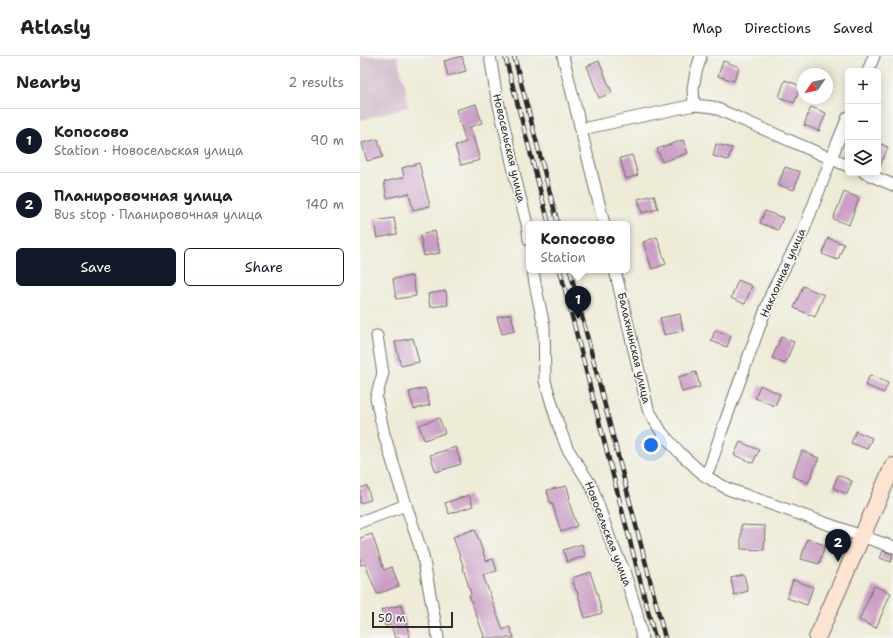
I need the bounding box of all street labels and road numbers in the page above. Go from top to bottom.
street label: Новосельская улица [489,92,529,204]
street label: Наклонная улица [757,226,809,320]
street label: Балахнинская улица [614,291,654,405]
street label: Новосельская улица [581,479,635,589]

